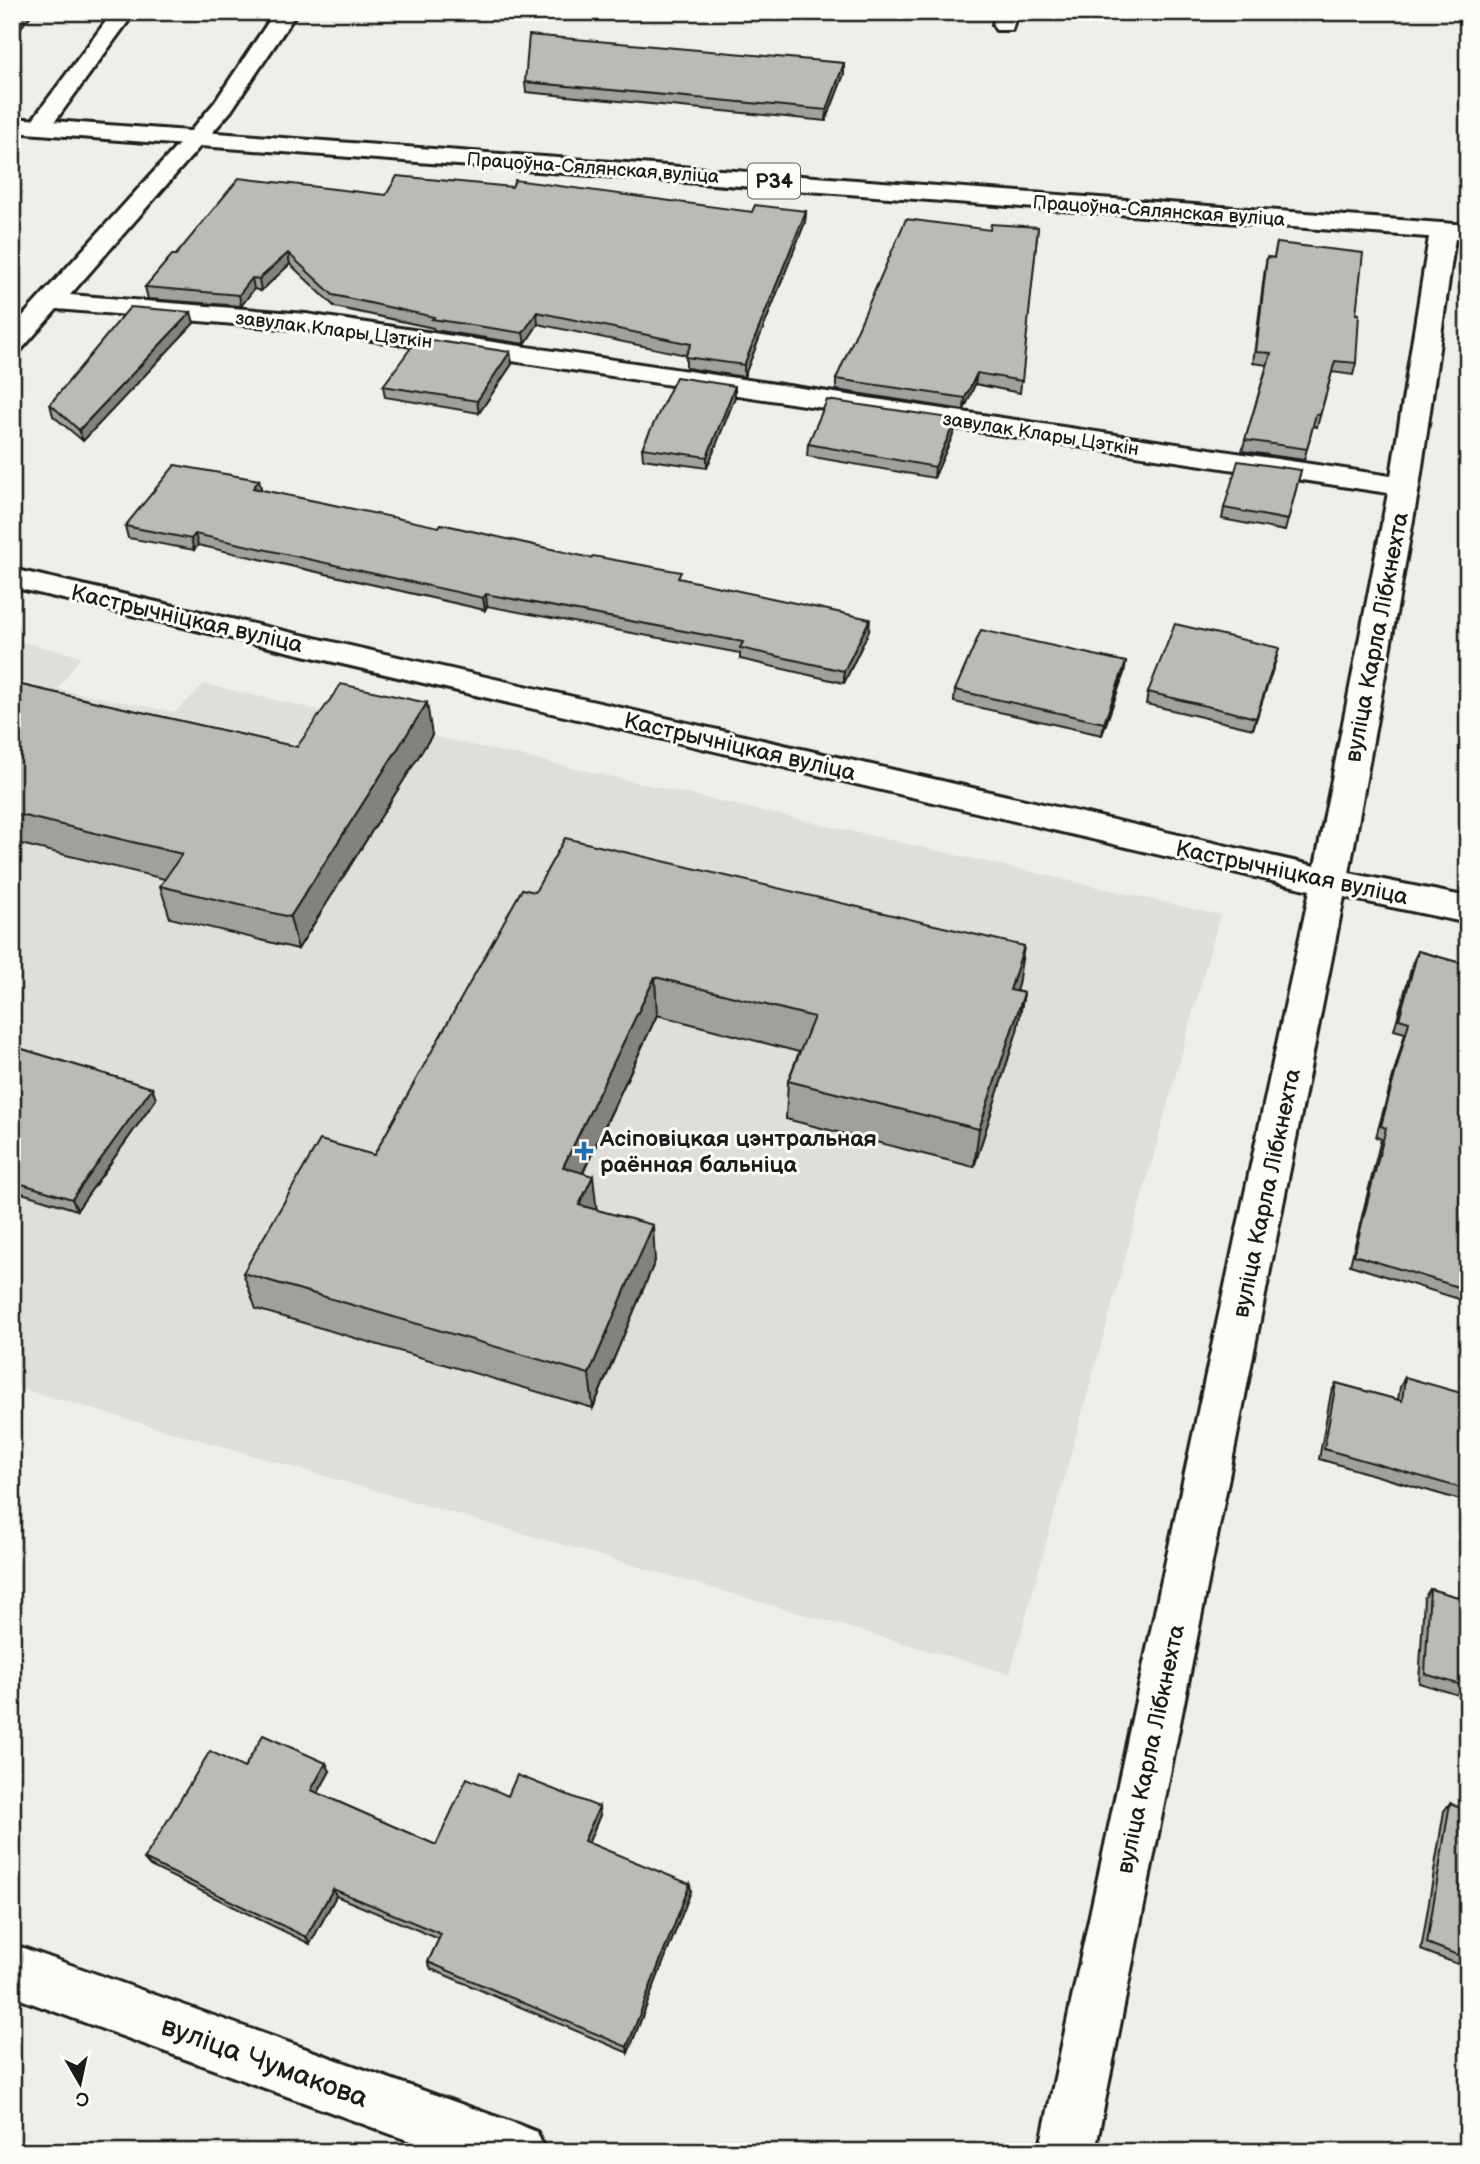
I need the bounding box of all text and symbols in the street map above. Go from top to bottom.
street label: Працоўна-Сялянская вуліца [466,148,720,189]
road number: Р34 [748,164,800,198]
street label: Працоўна-Сялянская вуліца [1032,191,1286,232]
street label: завулак Клары Цэткін [234,307,434,354]
street label: завулак Клары Цэткін [941,408,1141,461]
street label: вуліца Карла Лібкнехта [1339,509,1415,764]
street label: Кастрычніцкая вуліца [68,579,306,659]
street label: Кастрычніцкая вуліца [621,707,859,787]
street label: Кастрычніцкая вуліца [1173,835,1411,911]
street label: вуліца Карла Лібкнехта [1227,1066,1307,1320]
place label: Асіповіцкая цэнтральная раённая бальніца [599,1125,877,1179]
marker: Асіповіцкая цэнтральная раённая бальніца [574,1141,594,1161]
street label: вуліца Карла Лібкнехта [1111,1622,1191,1876]
street label: вуліца Чумакова [157,2010,373,2115]
north arrow [46,2048,116,2118]
text: С [74,2086,91,2111]

